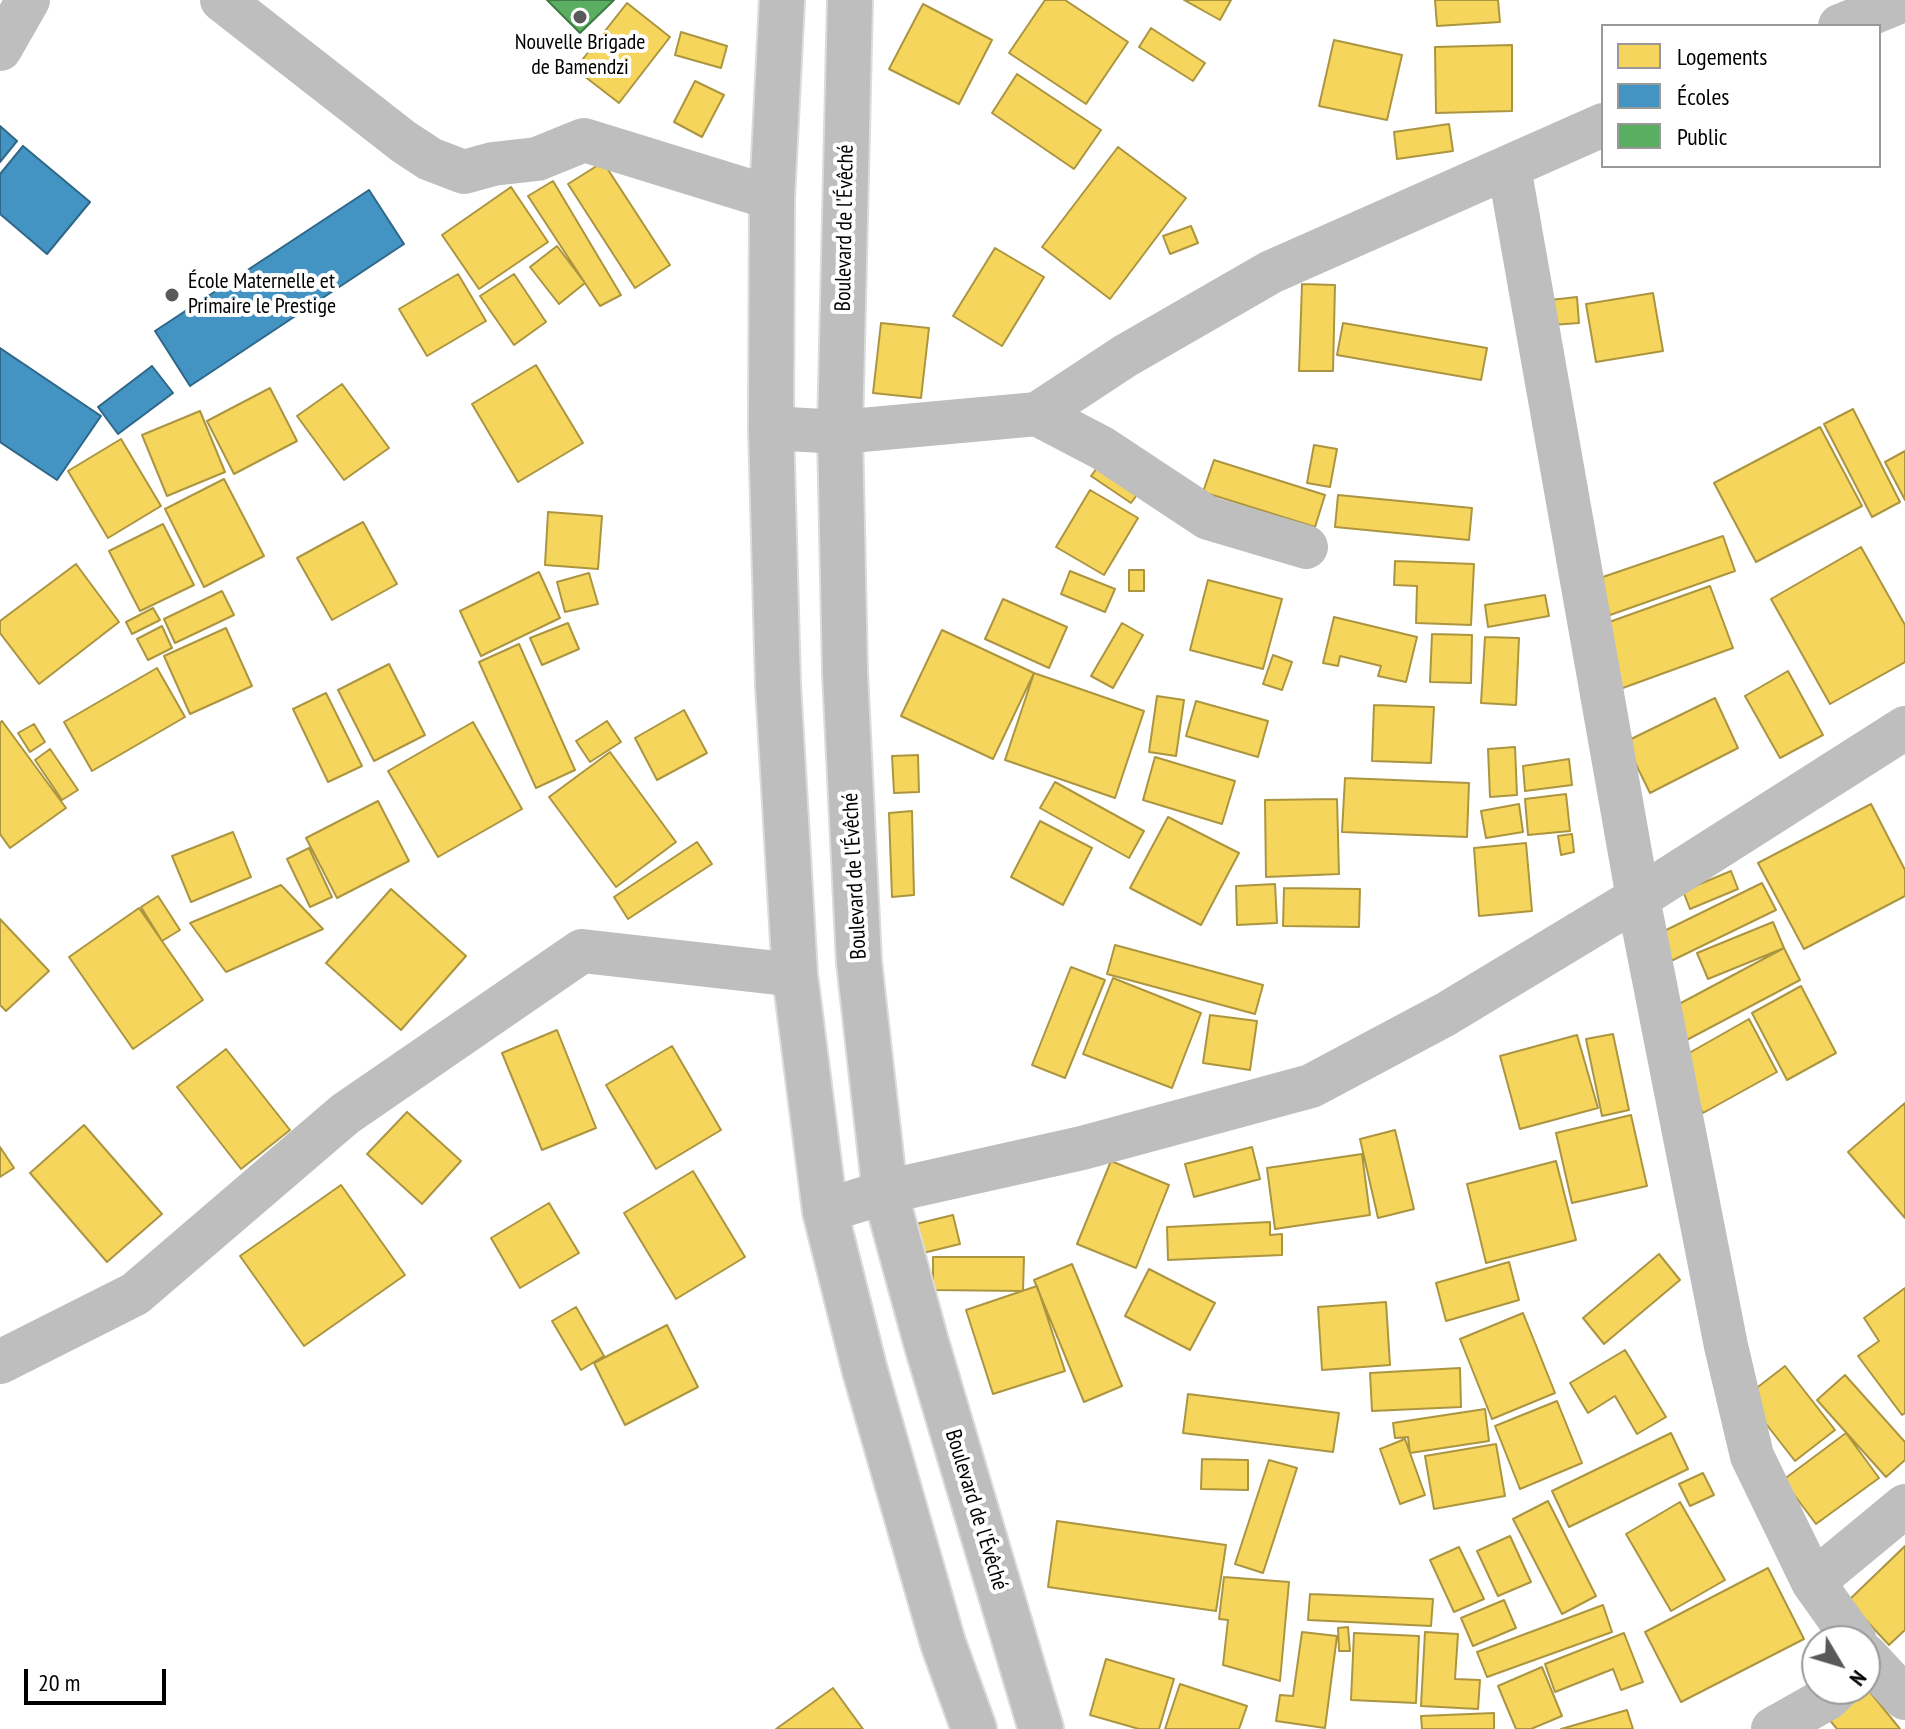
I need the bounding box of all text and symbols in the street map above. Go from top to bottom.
marker: Nouvelle Brigade de Bamendzi [571,8,589,26]
legend [1601,24,1881,168]
place label: Nouvelle Brigade de Bamendzi [515,30,645,82]
text: Logements [1677,41,1767,72]
text: Écoles [1677,81,1729,112]
text: Public [1677,121,1727,152]
street label: Boulevard de l'Évêché [830,144,860,312]
place label: École Maternelle et Primaire le Prestige [188,269,336,320]
marker: École Maternelle et Primaire le Prestige [163,286,181,304]
street label: Boulevard de l'Évêché [837,792,873,960]
street label: Boulevard de l'Évêché [939,1426,1013,1594]
north arrow [1801,1625,1881,1705]
scale bar [28,1653,170,1703]
text: N [1844,1665,1873,1692]
text: 20 m [38,1667,80,1698]

